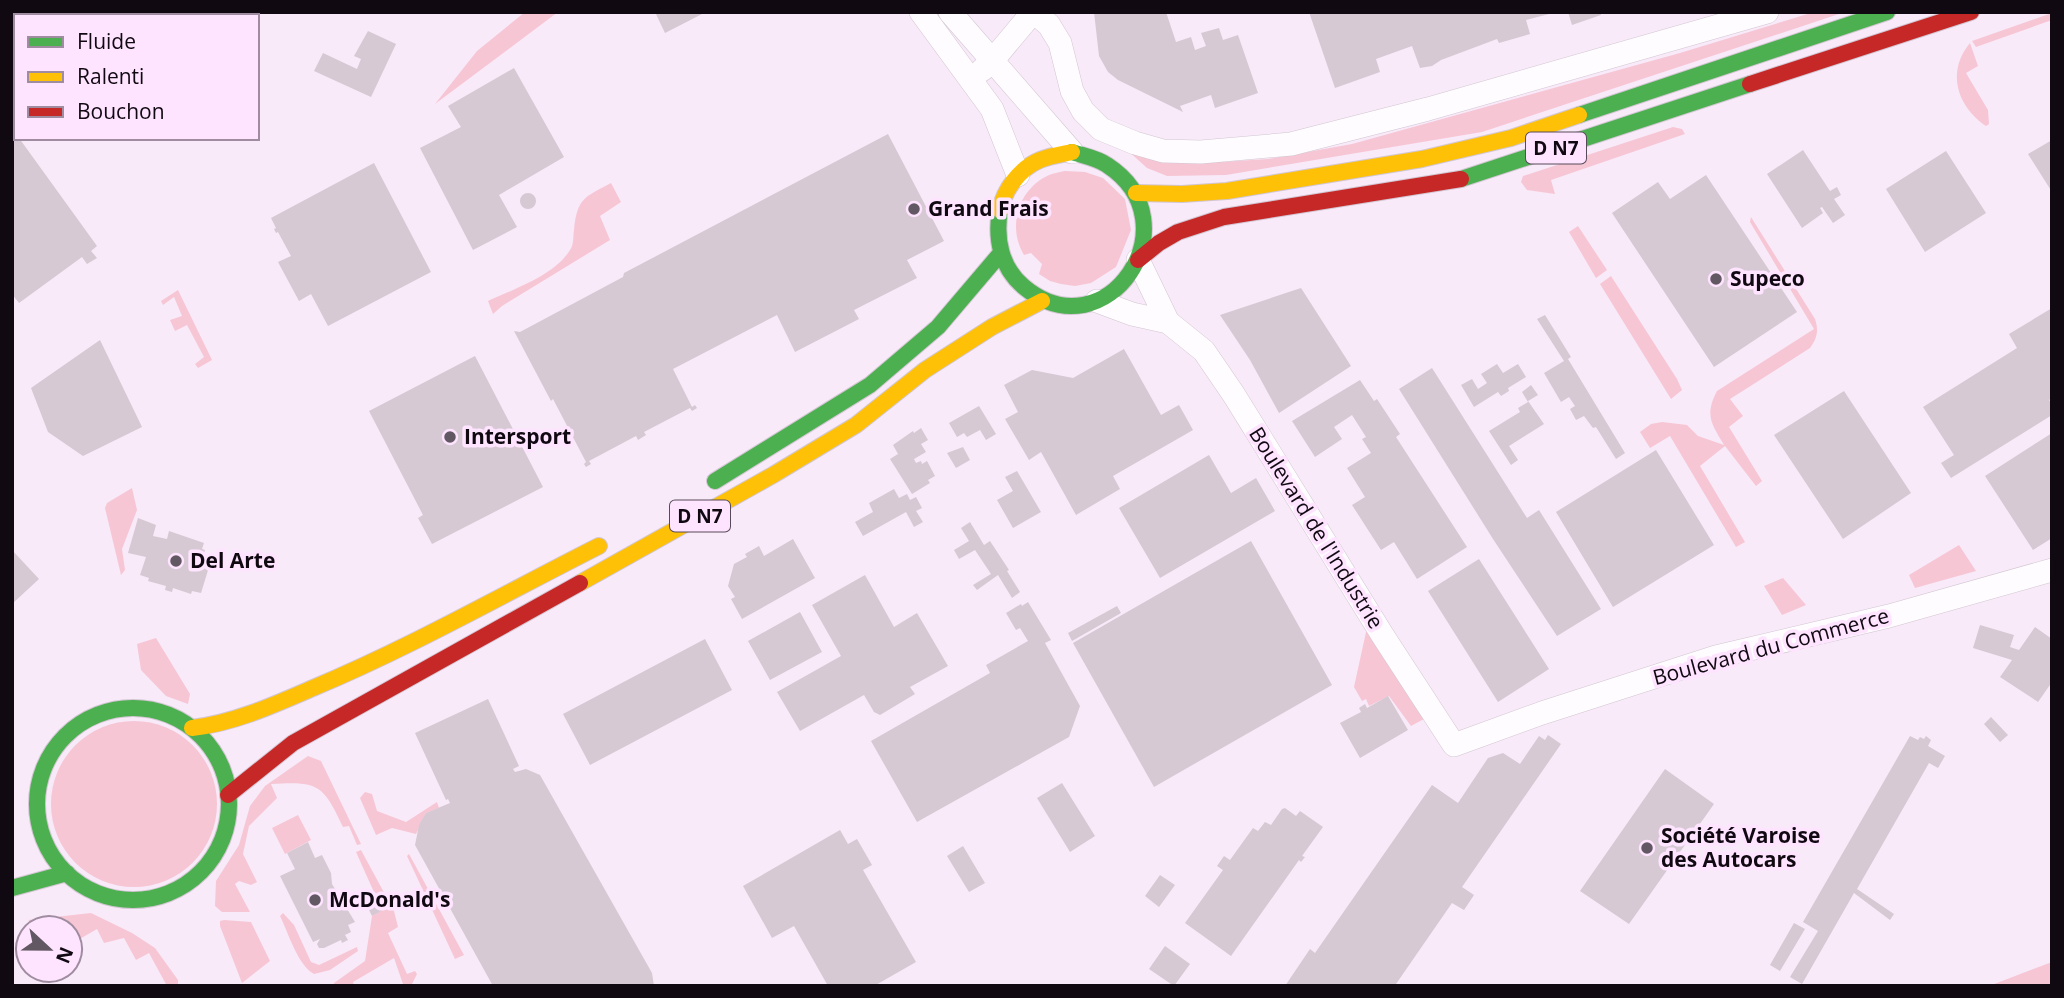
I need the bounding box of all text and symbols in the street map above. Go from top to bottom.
legend [14,14,259,140]
text: Fluide [77,27,136,55]
text: Ralenti [77,62,144,90]
text: Bouchon [77,97,165,125]
road number: D N7 [1526,132,1586,164]
place label: Grand Frais [928,194,1049,222]
marker: Grand Frais [906,201,922,217]
place label: Supeco [1730,264,1805,292]
marker: Supeco [1708,271,1724,287]
street label: Boulevard de l'Industrie [1243,421,1390,634]
place label: Intersport [464,422,571,450]
marker: Intersport [442,429,458,445]
road number: D N7 [670,500,730,531]
place label: Del Arte [190,546,275,574]
marker: Del Arte [168,553,184,569]
street label: Boulevard du Commerce [1650,601,1892,691]
place label: Société Varoise des Autocars [1661,821,1820,873]
marker: Société Varoise des Autocars [1639,840,1655,856]
place label: McDonald's [329,885,450,913]
marker: McDonald's [307,892,323,908]
north arrow [14,914,84,984]
text: N [50,943,80,967]

